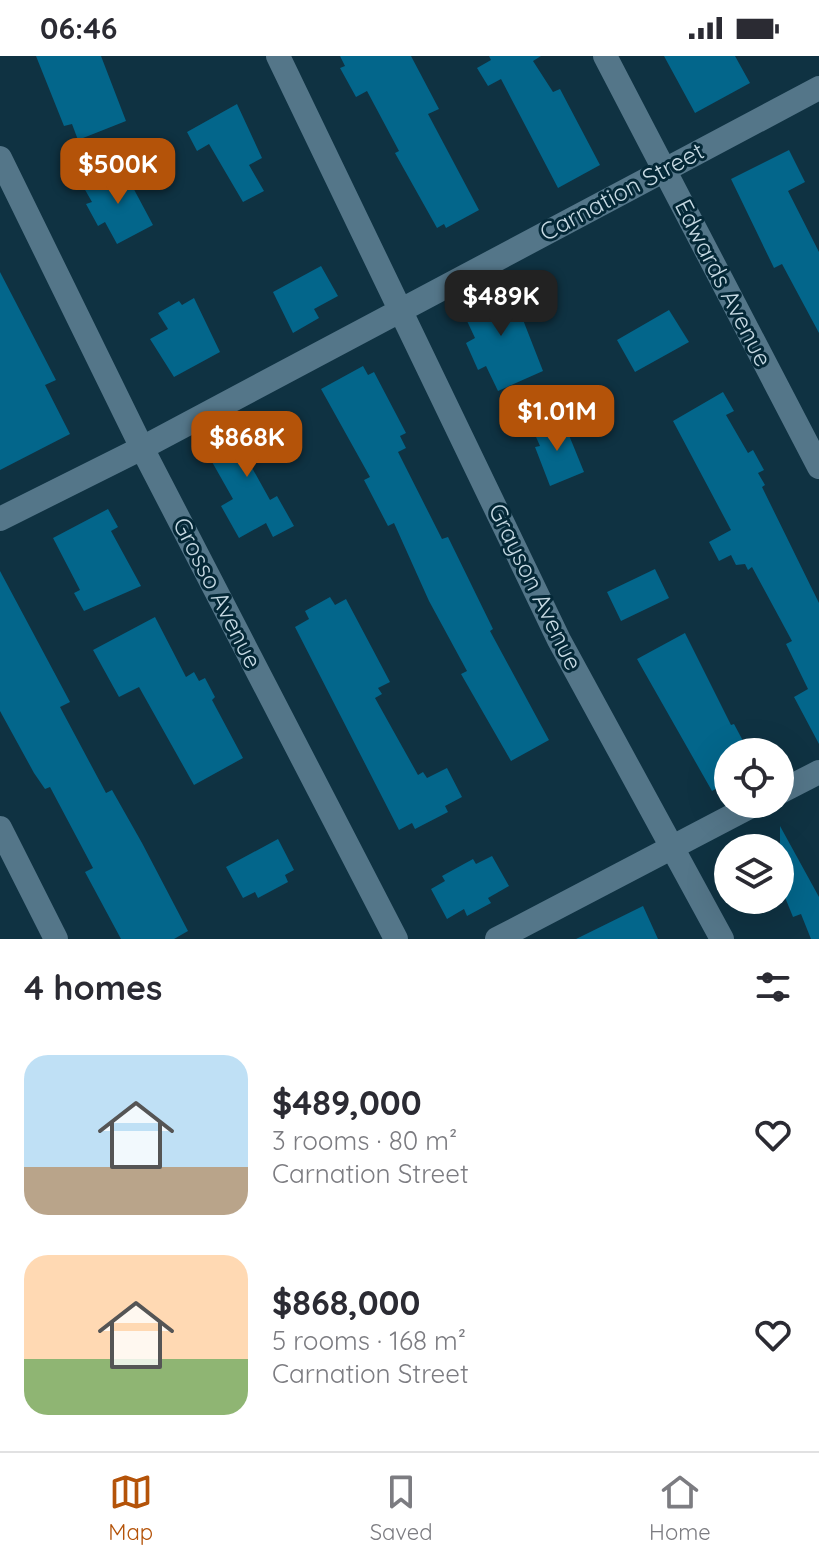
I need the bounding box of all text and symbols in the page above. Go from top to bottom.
text: 06:46 [40,9,117,47]
street label: Carnation Street [534,135,709,247]
pin: $500K [62,138,174,206]
text: $500K [78,147,158,180]
street label: Edwards Avenue [669,194,779,371]
pin: $489K [445,270,557,338]
text: $489K [463,279,539,312]
pin: $1.01M [492,385,622,453]
text: $1.01M [517,394,597,427]
pin: $868K [191,411,303,479]
text: $868K [209,420,285,453]
street label: Grayson Avenue [483,498,589,675]
street label: Grosso Avenue [167,512,269,673]
map controls [714,738,794,914]
button: locate [714,738,794,818]
button: layers [714,834,794,914]
icon: filters [751,965,795,1009]
text: 4 homes [24,966,162,1009]
text: $489,000 [272,1081,422,1124]
icon: home [88,1087,184,1183]
icon: heart [751,1113,795,1157]
text: 3 rooms · 80 m² [272,1124,457,1157]
text: Carnation Street [272,1157,469,1190]
text: $868,000 [272,1281,420,1324]
icon: home [88,1287,184,1383]
icon: heart [751,1313,795,1357]
text: 5 rooms · 168 m² [272,1324,466,1357]
text: Carnation Street [272,1357,469,1390]
tab: Map [108,1470,153,1546]
tab: Saved [370,1470,432,1546]
tab: Home [649,1470,711,1546]

